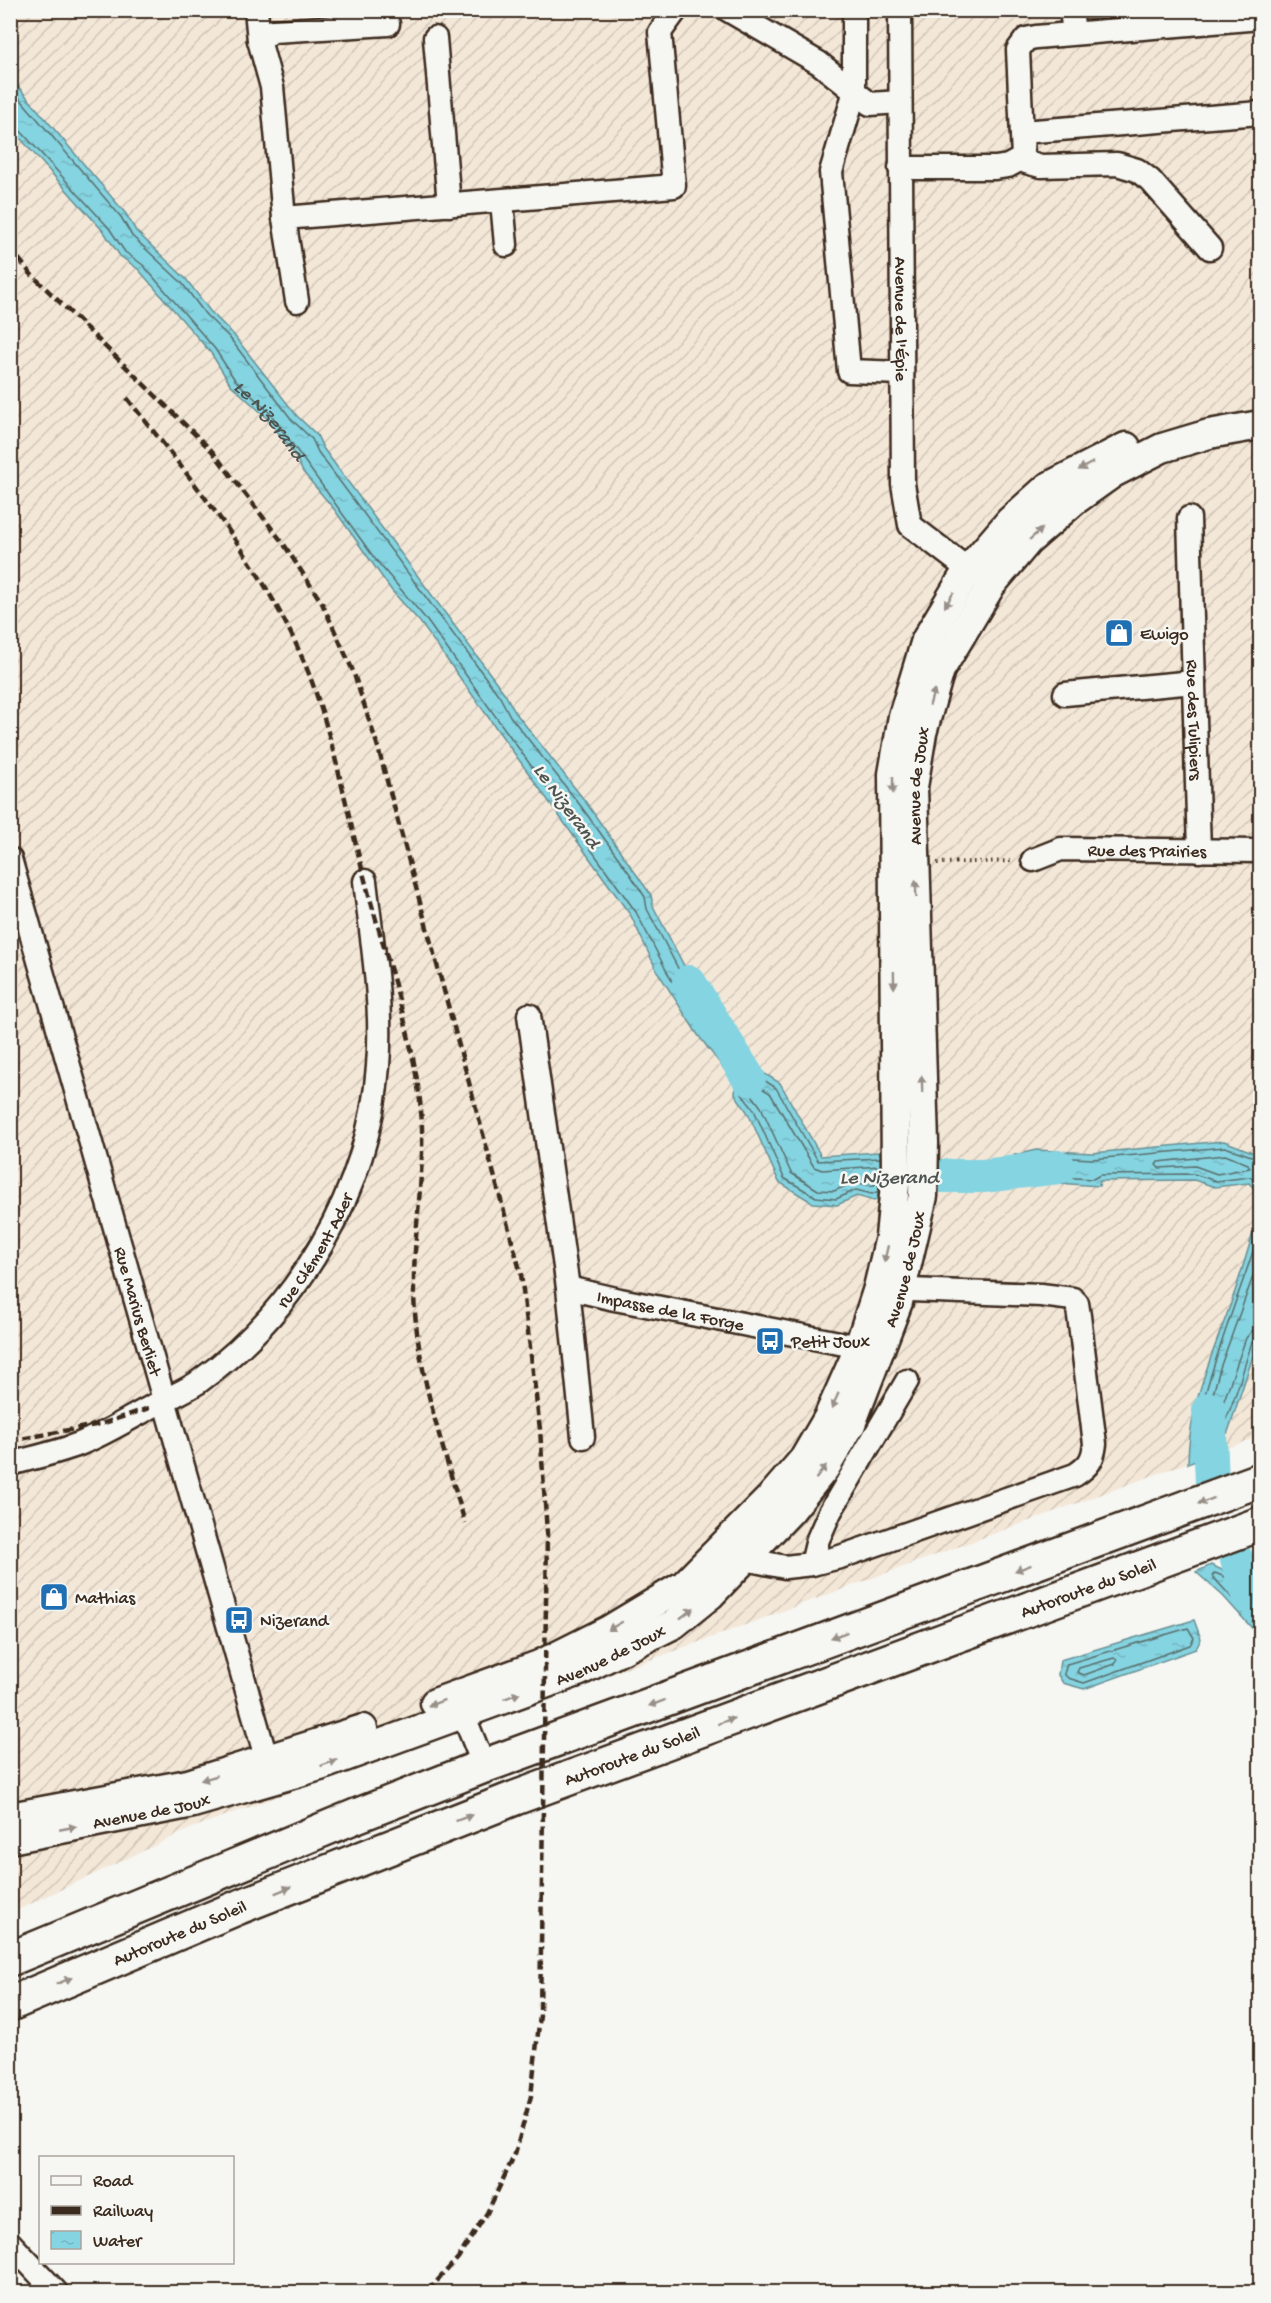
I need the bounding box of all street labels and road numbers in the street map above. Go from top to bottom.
street label: Avenue de l'Épie [889,257,910,382]
street label: Rue des Tulipiers [1180,659,1205,782]
street label: Avenue de Joux [905,724,936,845]
street label: Rue des Prairies [1087,841,1208,863]
street label: rue Clément Ader [273,1189,360,1313]
street label: Avenue de Joux [881,1209,932,1331]
street label: Rue Marius Berliet [108,1245,165,1380]
street label: Impasse de la Forge [594,1287,746,1337]
street label: Autoroute du Soleil [1018,1555,1160,1624]
street label: Avenue de Joux [554,1622,670,1692]
street label: Autoroute du Soleil [562,1723,704,1792]
street label: Avenue de Joux [91,1790,214,1835]
street label: Autoroute du Soleil [110,1897,250,1972]

